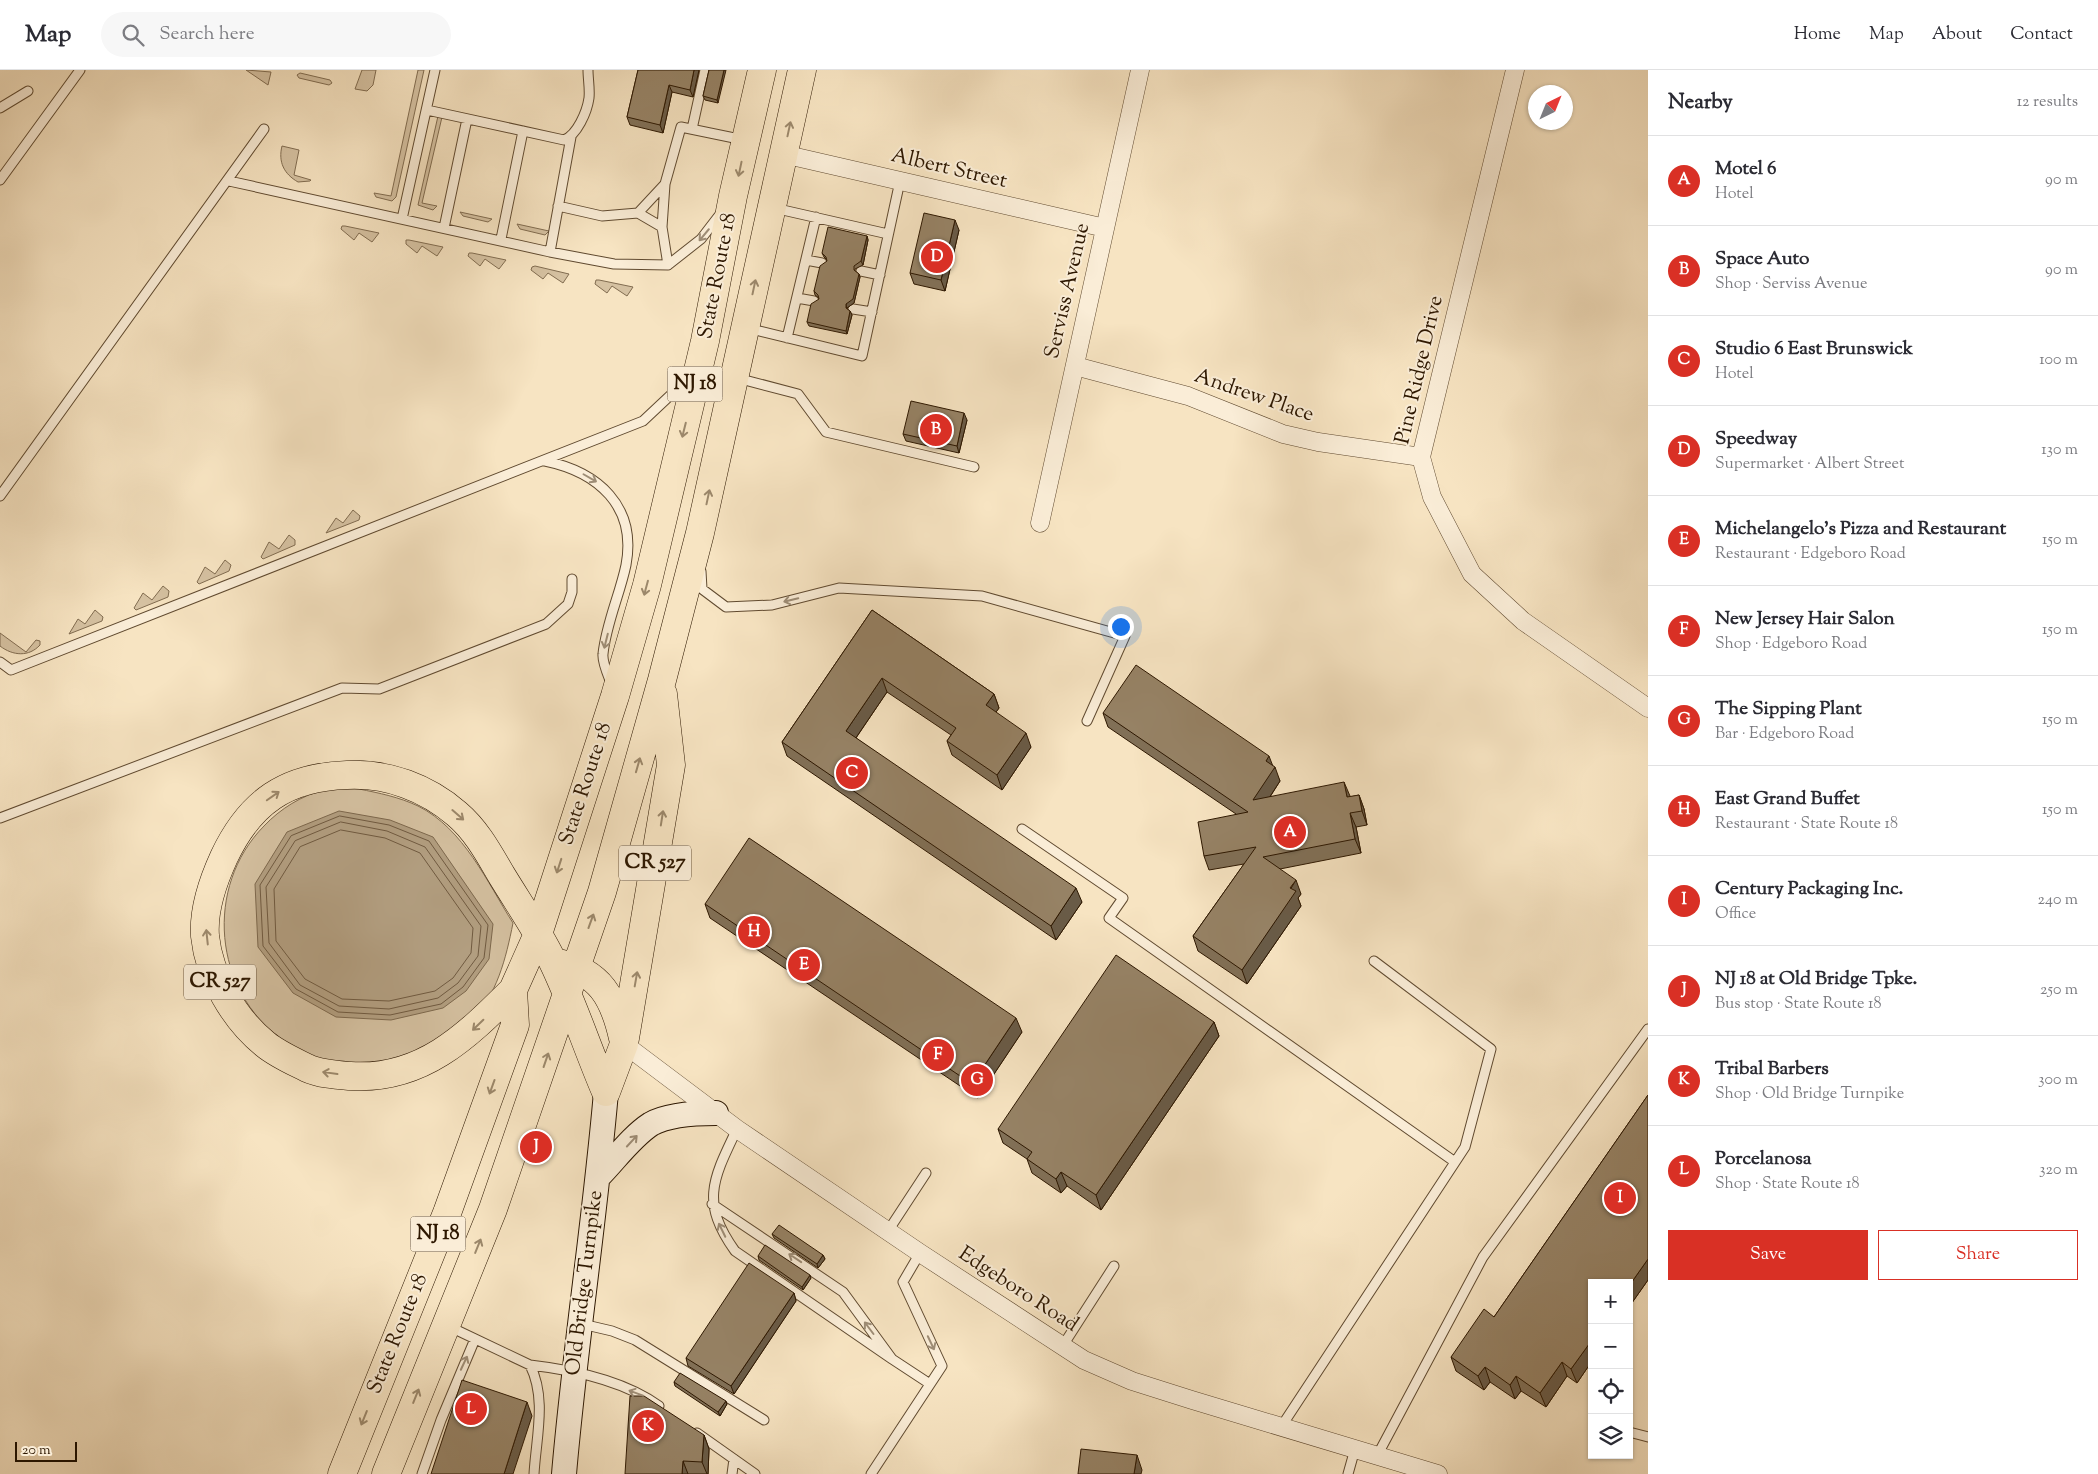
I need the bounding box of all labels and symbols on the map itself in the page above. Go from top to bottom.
north arrow [1528,85,1573,130]
one-way arrow [785,121,794,137]
street label: Albert Street [888,141,1010,197]
one-way arrow [735,160,745,176]
street label: State Route 18 [691,210,745,342]
street label: Serviss Avenue [1038,220,1098,362]
one-way arrow [698,228,709,241]
pin: D [921,238,953,276]
one-way arrow [750,280,759,296]
street label: Pine Ridge Drive [1388,293,1452,447]
street label: Andrew Place [1190,361,1318,431]
road number: NJ 18 [668,366,722,402]
pin: B [920,411,952,449]
one-way arrow [679,422,688,438]
one-way arrow [582,473,597,483]
one-way arrow [704,490,713,506]
one-way arrow [640,580,650,596]
one-way arrow [784,596,800,605]
your location [1108,614,1134,640]
one-way arrow [601,633,610,649]
street label: State Route 18 [552,719,620,849]
pin: C [836,754,868,792]
one-way arrow [633,758,643,774]
one-way arrow [266,791,280,801]
one-way arrow [451,810,464,821]
one-way arrow [657,811,667,827]
pin: A [1274,813,1306,851]
road number: CR 527 [619,846,691,880]
one-way arrow [554,858,563,874]
pin: H [738,913,770,951]
one-way arrow [587,914,596,929]
one-way arrow [202,929,212,945]
pin: E [788,946,820,984]
road number: CR 527 [184,964,256,1000]
one-way arrow [631,971,641,987]
one-way arrow [472,1019,484,1031]
pin: F [922,1036,954,1074]
one-way arrow [541,1052,551,1068]
pin: G [961,1061,993,1099]
one-way arrow [322,1068,338,1078]
one-way arrow [487,1079,496,1095]
pin: J [520,1128,552,1166]
one-way arrow [626,1135,638,1148]
pin: I [1604,1179,1636,1217]
street label: Old Bridge Turnpike [559,1189,611,1377]
road number: NJ 18 [410,1216,466,1252]
one-way arrow [717,1223,726,1238]
one-way arrow [474,1239,483,1254]
street label: Edgeboro Road [952,1240,1084,1340]
one-way arrow [788,1253,802,1264]
street label: State Route 18 [360,1269,436,1399]
one-way arrow [864,1321,874,1335]
one-way arrow [927,1335,936,1350]
one-way arrow [460,1356,470,1371]
one-way arrow [628,1388,644,1397]
one-way arrow [412,1389,422,1404]
pin: L [455,1390,487,1428]
pin: K [632,1407,664,1445]
one-way arrow [359,1410,368,1425]
scale bar [15,1439,78,1462]

